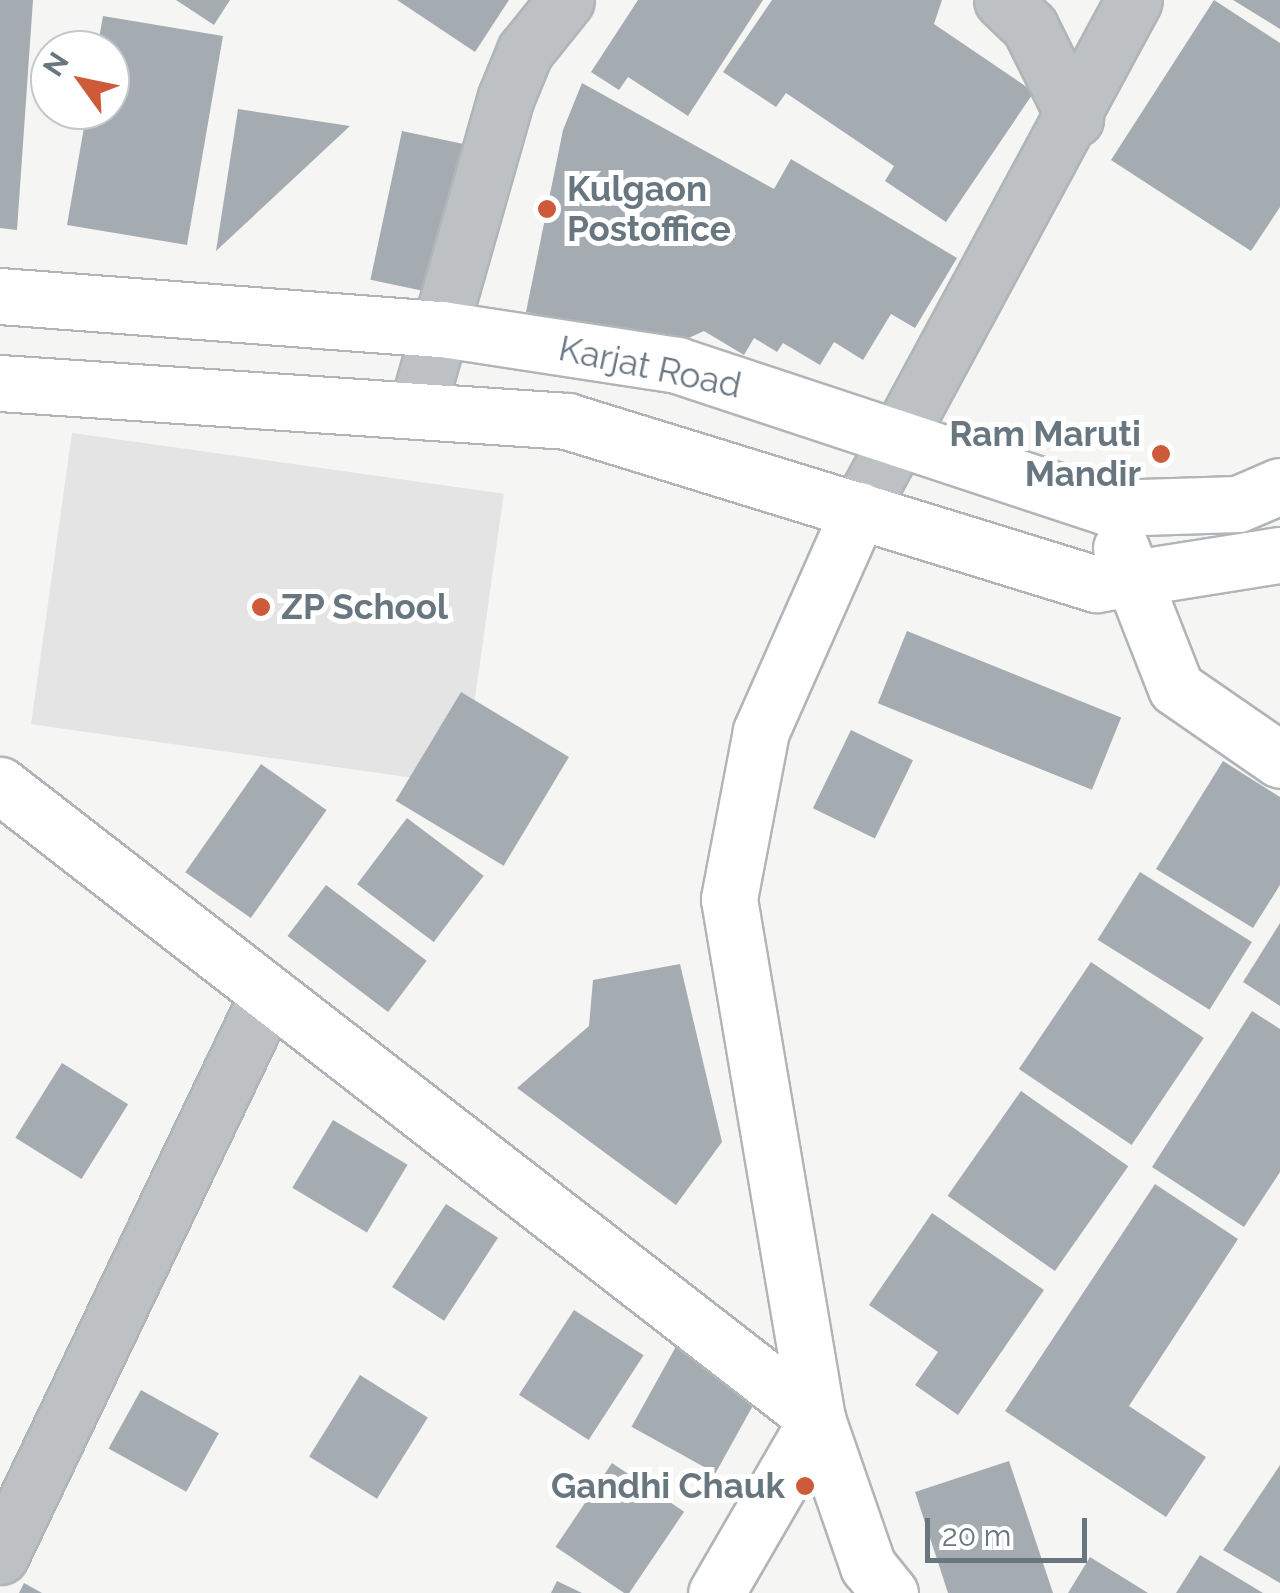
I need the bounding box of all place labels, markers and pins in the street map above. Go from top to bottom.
place label: Kulgaon Postoffice [567,168,731,250]
marker: Kulgaon Postoffice [536,198,558,220]
place label: Ram Maruti Mandir [949,413,1141,495]
marker: Ram Maruti Mandir [1150,443,1172,465]
place label: ZP School [281,586,449,628]
marker: ZP School [250,596,272,618]
place label: Gandhi Chauk [551,1465,785,1507]
marker: Gandhi Chauk [794,1475,816,1497]

